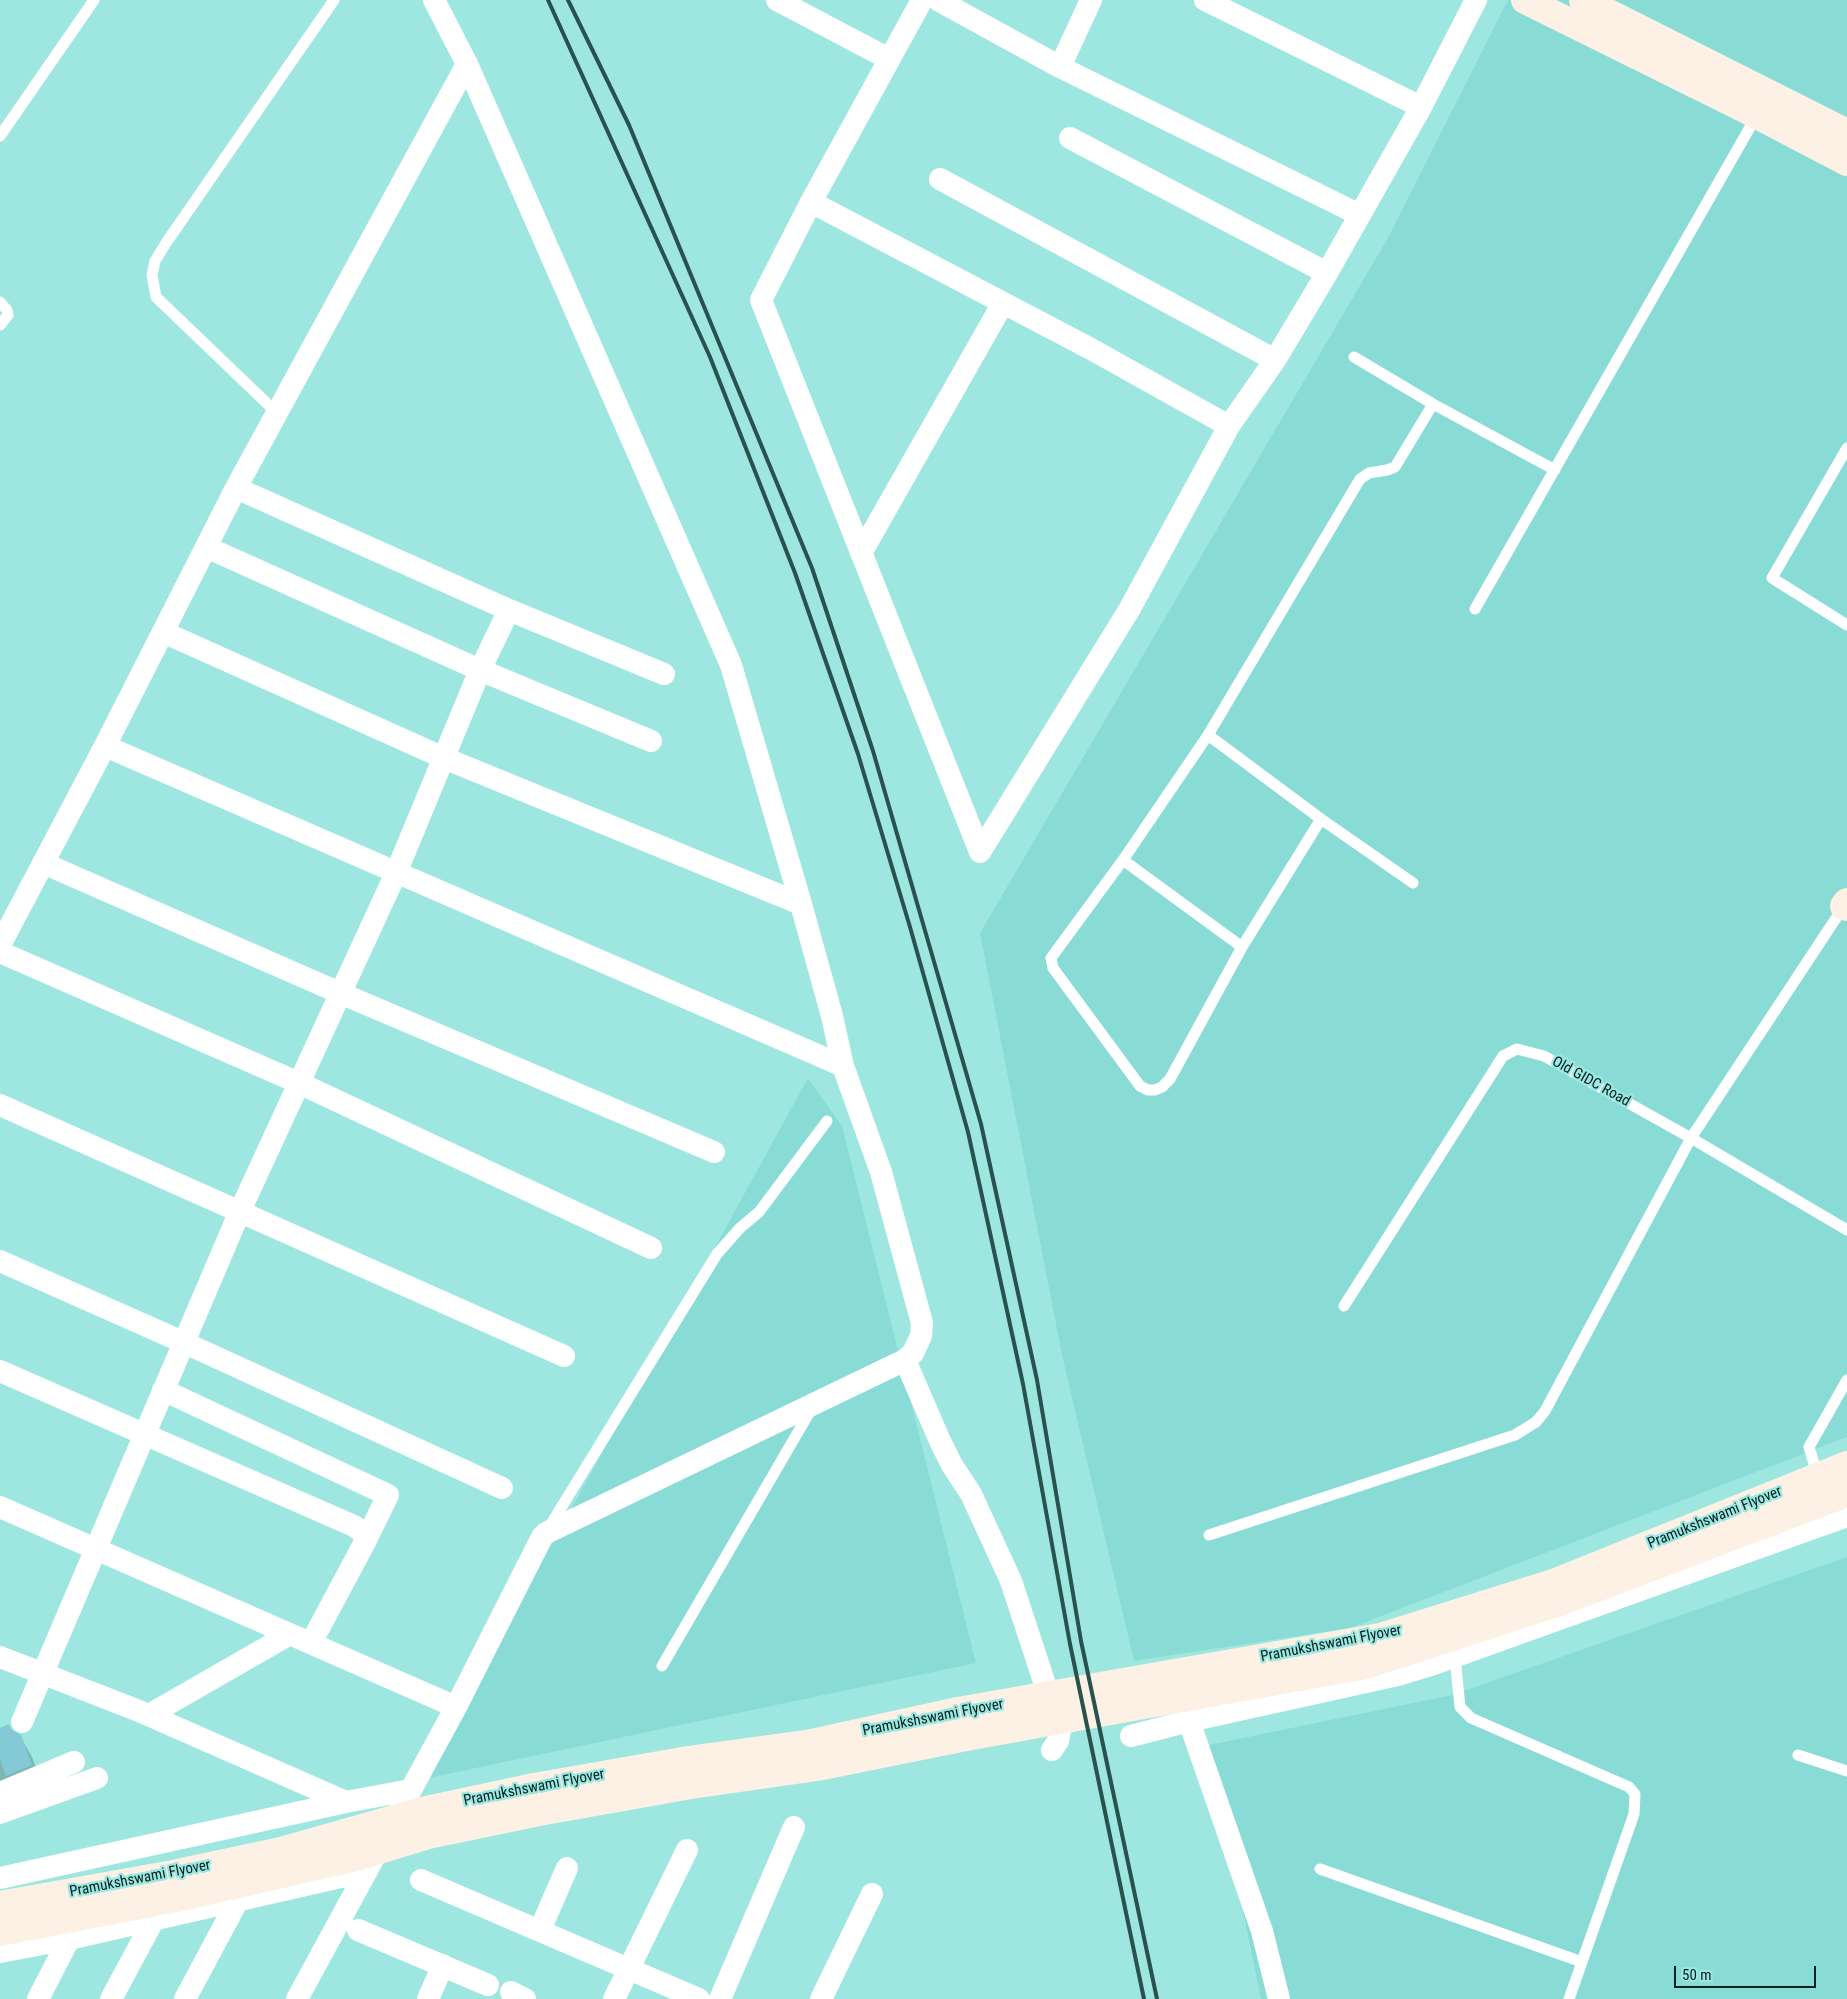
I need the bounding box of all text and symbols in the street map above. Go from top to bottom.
street label: Old GIDC Road [1549,1053,1633,1111]
street label: Pramukshswami Flyover [1645,1483,1785,1553]
street label: Pramukshswami Flyover [1259,1621,1403,1667]
street label: Pramukshswami Flyover [861,1695,1005,1741]
street label: Pramukshswami Flyover [462,1765,606,1811]
street label: Pramukshswami Flyover [68,1856,212,1902]
scale bar [1677,1956,1820,1988]
text: 50 m [1682,1966,1712,1984]

